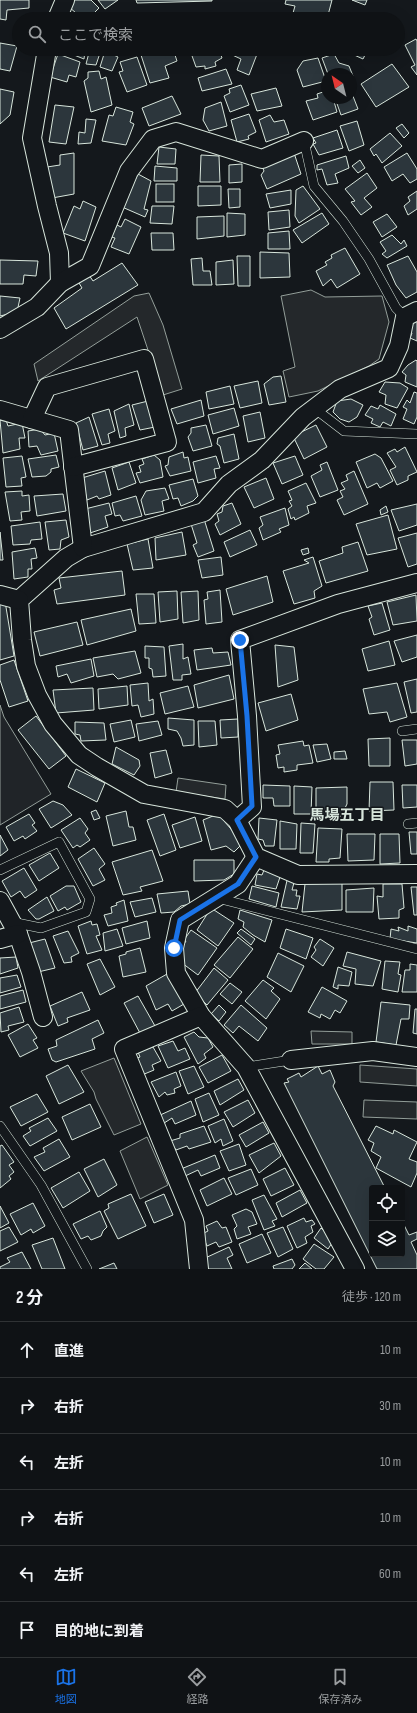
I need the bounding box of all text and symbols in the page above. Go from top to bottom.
search box [12,12,405,56]
icon: search [26,23,48,45]
text: ここで検索 [58,26,133,45]
north arrow [321,68,357,104]
route end [231,631,249,649]
district label: 馬場五丁目 [309,806,385,825]
route start [165,939,183,957]
map controls [369,1185,405,1257]
button: locate [369,1185,405,1221]
button: layers [369,1221,405,1257]
text: 2 分 [16,1288,43,1308]
text: 徒歩 · 120 m [342,1289,401,1305]
icon: ahead [16,1339,38,1361]
text: 直進 [54,1342,84,1361]
text: 10 m [380,1342,401,1358]
icon: right [16,1395,38,1417]
text: 右折 [54,1398,84,1417]
text: 30 m [379,1398,401,1414]
icon: left [16,1451,38,1473]
text: 左折 [54,1454,84,1473]
text: 10 m [380,1454,401,1470]
icon: right [16,1507,38,1529]
text: 右折 [54,1510,84,1529]
text: 10 m [380,1510,401,1526]
icon: left [16,1563,38,1585]
text: 左折 [54,1566,84,1585]
text: 60 m [379,1566,401,1582]
icon: arrive [16,1619,38,1641]
text: 目的地に到着 [54,1622,144,1641]
tab: 地図 [55,1666,77,1706]
tab: 経路 [186,1666,208,1706]
tab: 保存済み [318,1666,362,1706]

